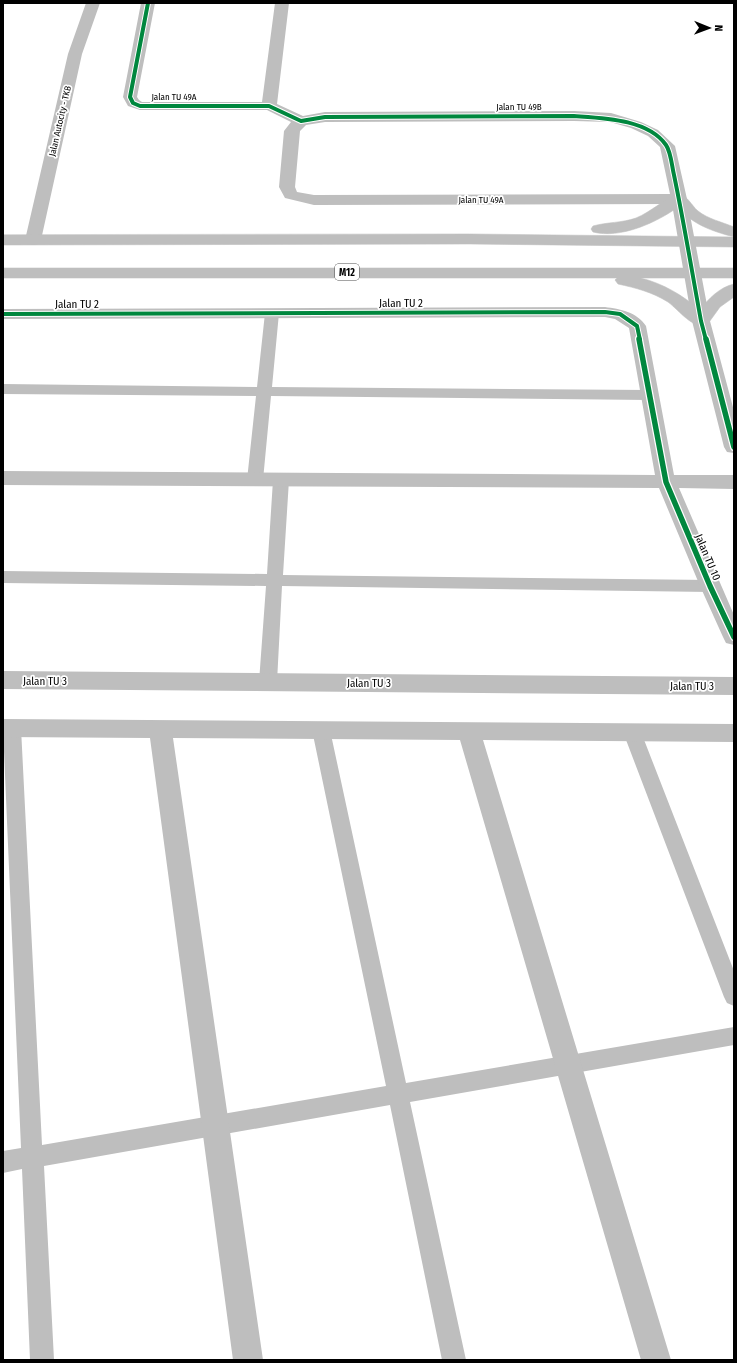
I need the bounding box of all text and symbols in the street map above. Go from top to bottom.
north arrow [689,8,729,48]
text: N [712,25,725,32]
street label: Jalan Autocity - TKB [47,85,73,157]
street label: Jalan TU 49A [151,92,197,102]
street label: Jalan TU 49B [496,102,542,112]
street label: Jalan TU 49A [458,195,504,205]
road number: M12 [335,264,359,280]
street label: Jalan TU 2 [379,297,423,310]
street label: Jalan TU 2 [55,298,99,311]
street label: Jalan TU 10 [692,532,723,583]
street label: Jalan TU 3 [23,675,67,688]
street label: Jalan TU 3 [347,677,391,690]
street label: Jalan TU 3 [670,680,714,693]

